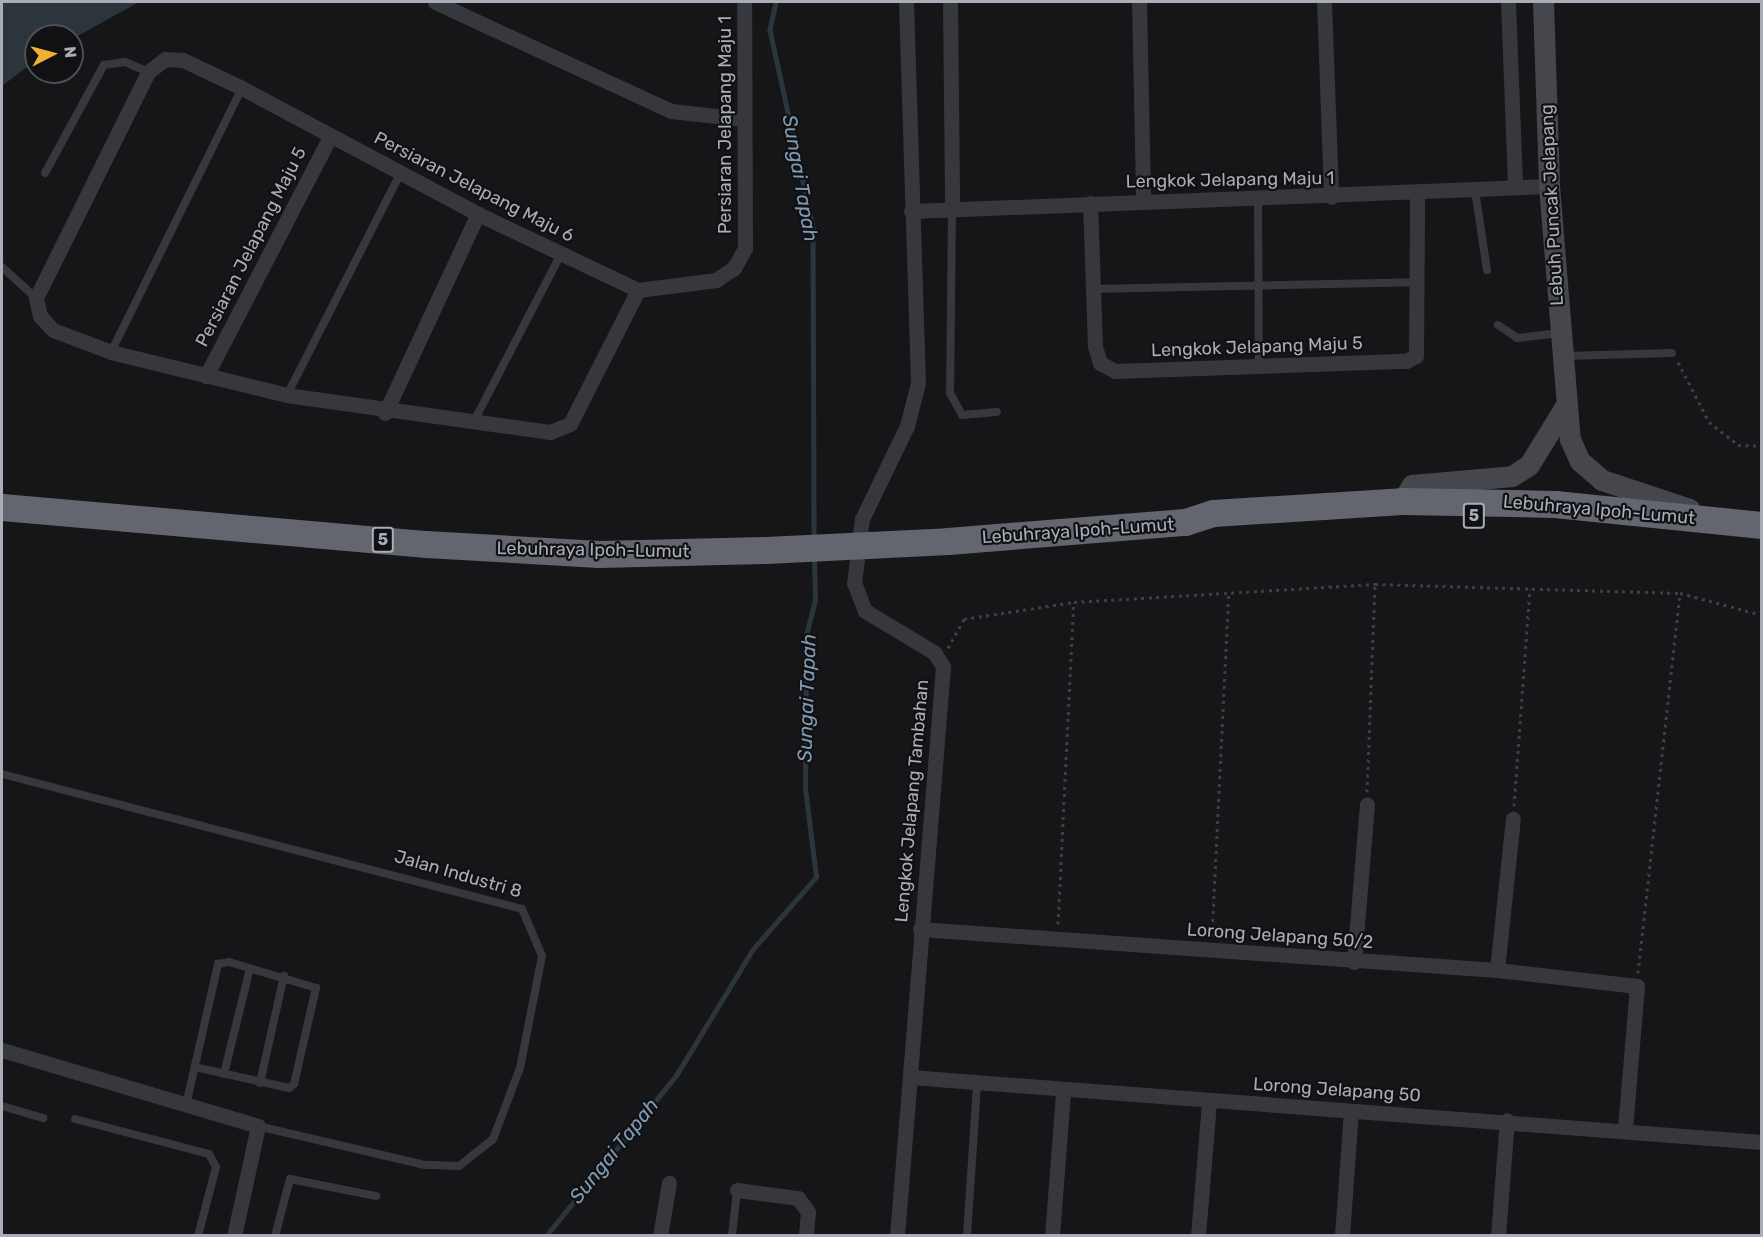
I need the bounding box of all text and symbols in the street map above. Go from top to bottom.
street label: Persiaran Jelapang Maju 1 [714,16,736,234]
north arrow [24,24,84,84]
text: N [60,46,80,59]
street label: Lebuh Puncak Jelapang [1536,104,1568,306]
water label: Sungai Tapah [777,112,823,244]
street label: Persiaran Jelapang Maju 6 [370,127,578,247]
street label: Persiaran Jelapang Maju 5 [191,144,311,350]
street label: Lengkok Jelapang Maju 1 [1125,167,1335,193]
street label: Lengkok Jelapang Maju 5 [1151,333,1363,361]
street label: Lebuhraya Ipoh-Lumut [1502,491,1696,529]
road number: 5 [1462,503,1486,529]
street label: Lebuhraya Ipoh-Lumut [981,513,1175,549]
road number: 5 [371,527,395,553]
street label: Lebuhraya Ipoh-Lumut [496,538,690,562]
water label: Sungai Tapah [793,633,821,763]
street label: Lengkok Jelapang Tambahan [891,678,933,924]
street label: Jalan Industri 8 [392,845,524,903]
street label: Lorong Jelapang 50/2 [1186,919,1374,953]
street label: Lorong Jelapang 50 [1252,1073,1422,1107]
water label: Sungai Tapah [564,1093,664,1209]

